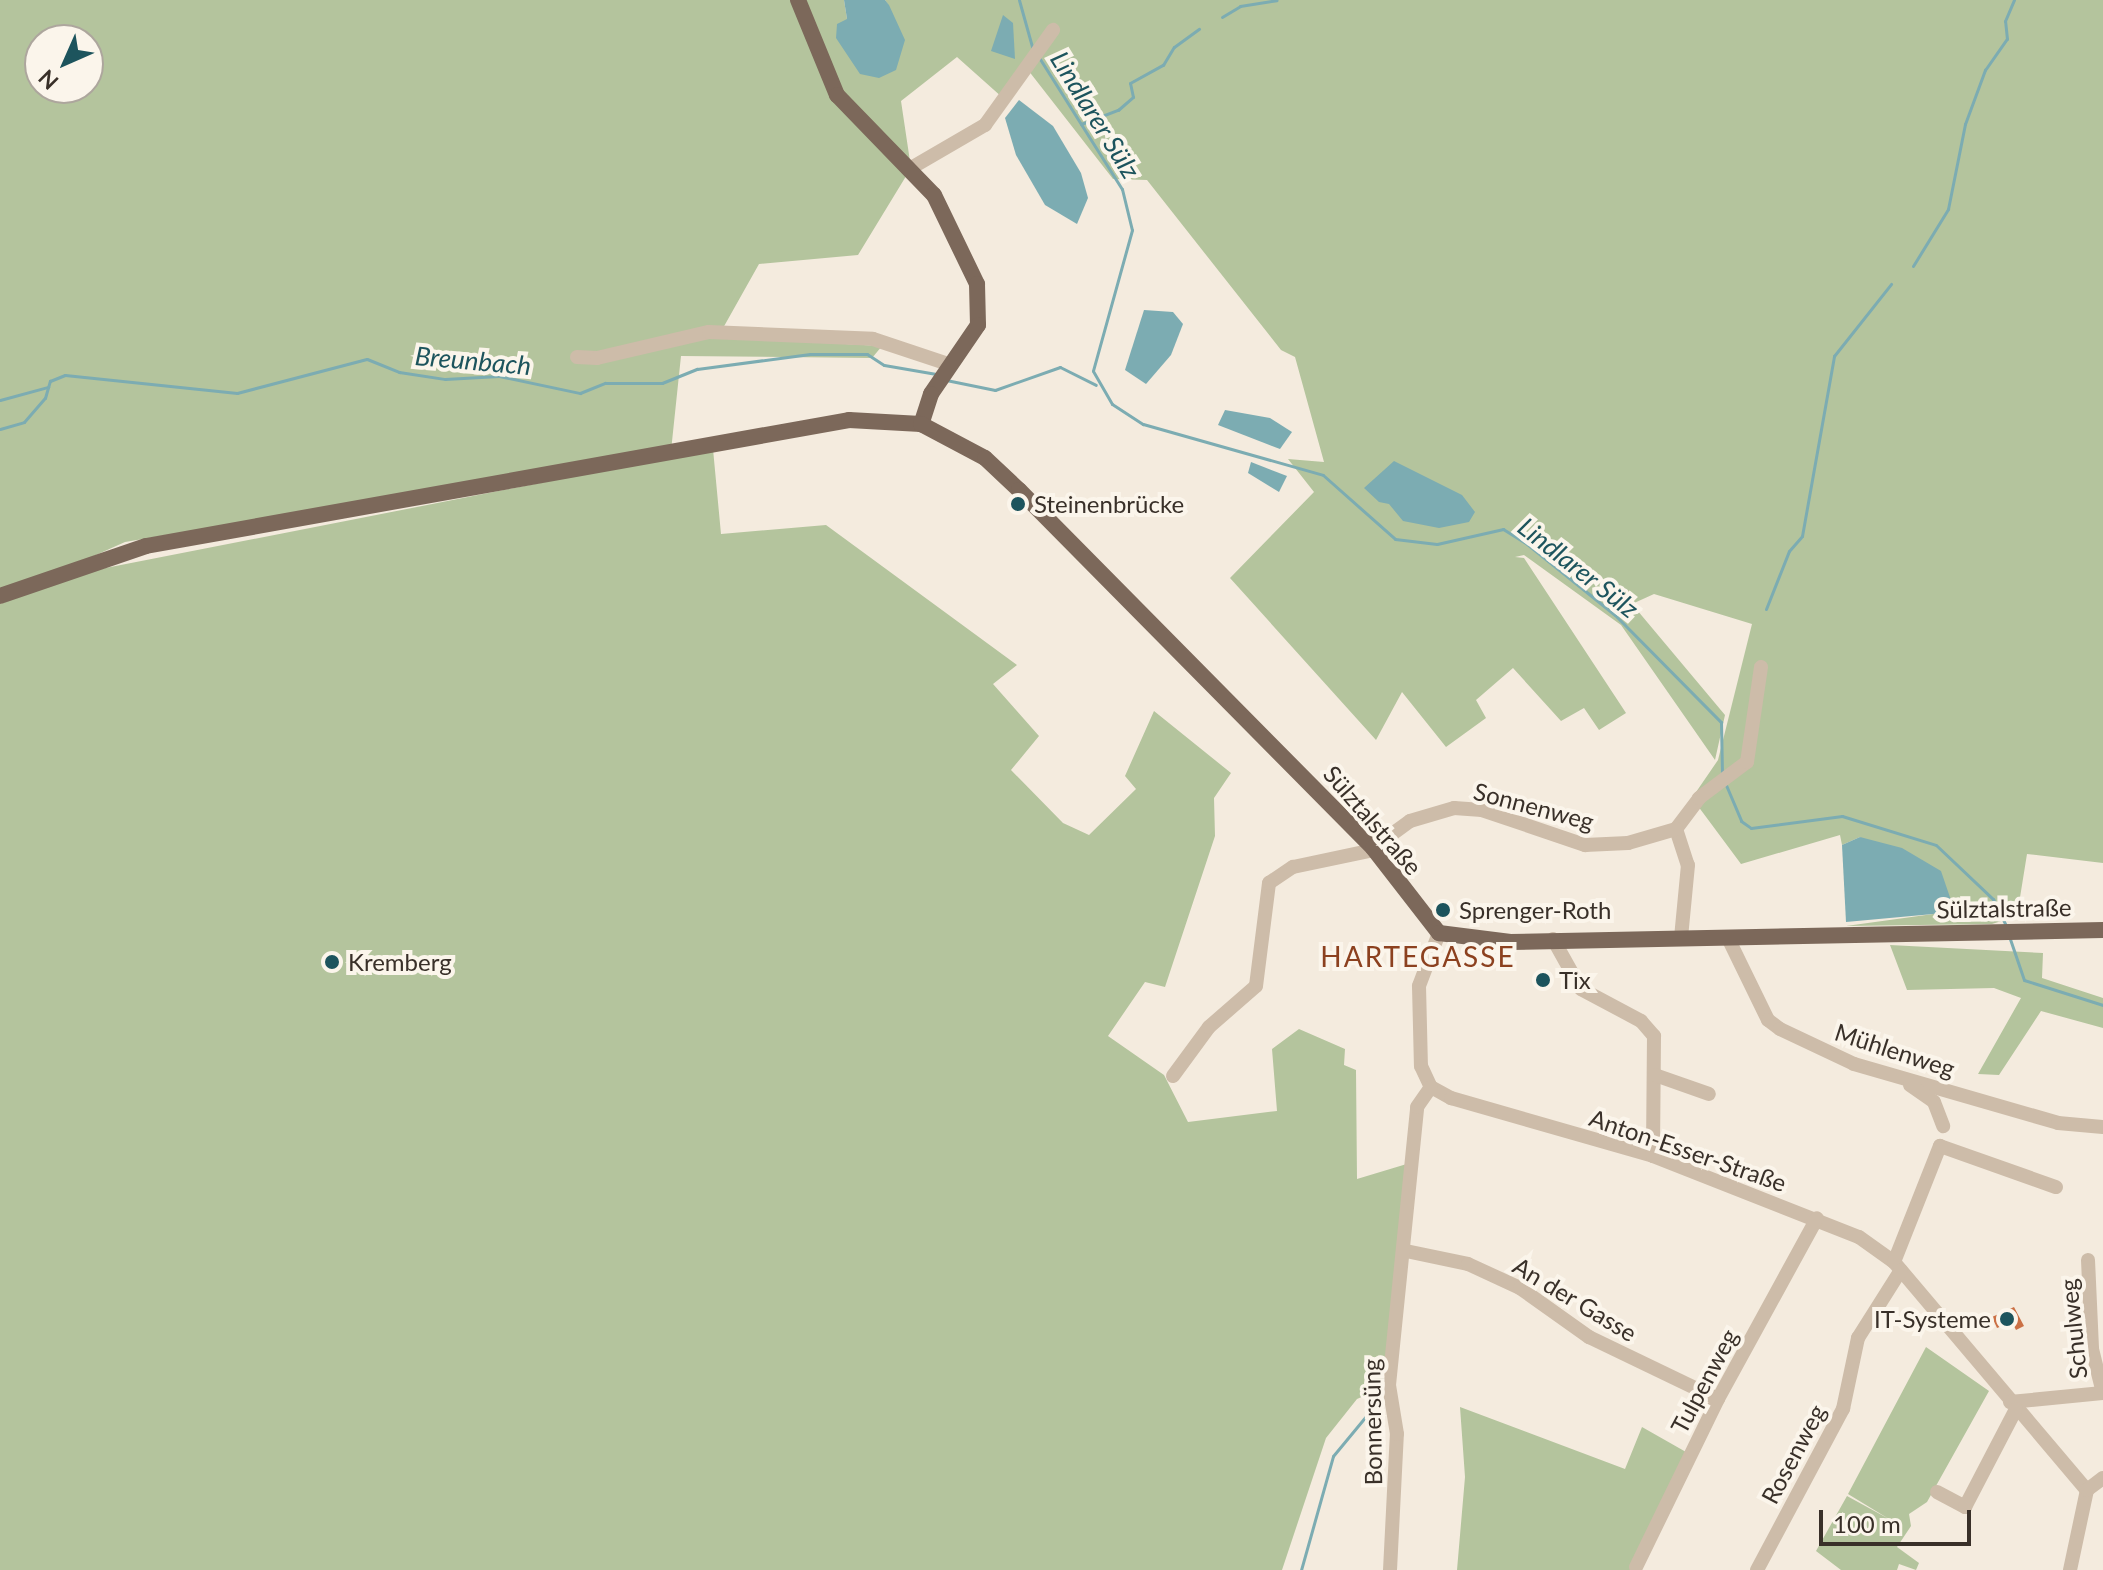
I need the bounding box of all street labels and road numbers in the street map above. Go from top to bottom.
street label: Sülztalstraße [1318,760,1428,880]
street label: Sonnenweg [1471,776,1597,836]
street label: Sülztalstraße [1936,892,2072,924]
street label: Mühlenweg [1831,1017,1959,1083]
street label: Anton-Esser-Straße [1586,1103,1790,1197]
street label: An der Gasse [1508,1251,1642,1347]
street label: Schulweg [2053,1277,2093,1381]
street label: Tulpenweg [1665,1324,1743,1438]
street label: Bonnersüng [1356,1358,1388,1486]
street label: Rosenweg [1755,1400,1831,1508]

